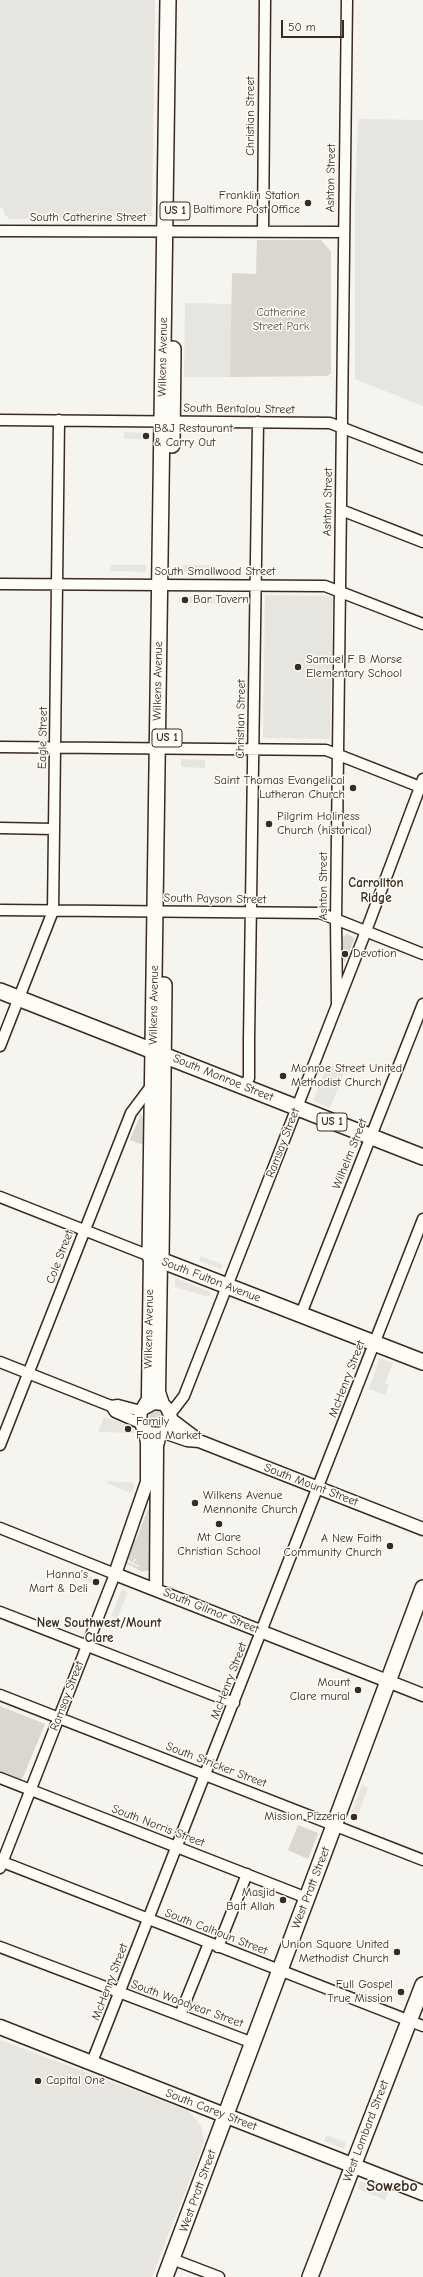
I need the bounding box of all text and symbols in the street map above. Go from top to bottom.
scale bar [283,12,346,38]
text: 50 m [288,20,316,34]
street label: Christian Street [244,76,258,156]
street label: Ashton Street [323,144,339,212]
place label: Franklin Station Baltimore Post Office [193,189,300,217]
marker: Franklin Station Baltimore Post Office [303,198,313,208]
road number: US 1 [160,202,190,220]
street label: South Catherine Street [30,211,146,225]
park label: Catherine Street Park [252,306,310,334]
street label: Wilkens Avenue [155,317,171,397]
street label: South Bentalou Street [183,401,295,417]
place label: B&J Restaurant & Carry Out [154,422,233,450]
marker: B&J Restaurant & Carry Out [141,431,151,441]
street label: Ashton Street [320,468,336,536]
street label: South Smallwood Street [154,565,276,579]
place label: Bar Tavern [193,593,249,607]
marker: Bar Tavern [180,595,190,605]
street label: Wilkens Avenue [150,641,166,721]
place label: Samuel F B Morse Elementary School [306,653,402,681]
marker: Samuel F B Morse Elementary School [293,662,303,672]
street label: Christian Street [233,679,249,759]
street label: Eagle Street [35,707,51,769]
road number: US 1 [152,729,182,747]
place label: Saint Thomas Evangelical Lutheran Church [214,774,345,802]
marker: Saint Thomas Evangelical Lutheran Church [348,783,358,793]
place label: Pilgrim Holiness Church (historical) [277,810,372,838]
marker: Pilgrim Holiness Church (historical) [264,819,274,829]
street label: Ashton Street [317,852,331,920]
district label: Carrollton Ridge [348,875,404,906]
street label: South Payson Street [164,891,266,907]
place label: Devotion [353,947,397,961]
marker: Devotion [340,949,350,959]
street label: Wilkens Avenue [146,965,162,1045]
street label: South Monroe Street [171,1051,275,1105]
place label: Monroe Street United Methodist Church [291,1062,402,1090]
marker: Monroe Street United Methodist Church [278,1071,288,1081]
street label: Ramsay Street [263,1106,303,1180]
road number: US 1 [317,1113,347,1131]
street label: Wilhelm Street [329,1117,371,1191]
street label: Cole Street [43,1228,77,1286]
street label: South Fulton Avenue [159,1254,263,1306]
street label: Wilkens Avenue [141,1289,157,1369]
street label: McHenry Street [326,1338,368,1420]
place label: Family Food Market [136,1415,201,1443]
marker: Family Food Market [123,1424,133,1434]
street label: South Mount Street [262,1460,360,1510]
place label: Wilkens Avenue Mennonite Church [203,1489,298,1517]
marker: Wilkens Avenue Mennonite Church [190,1498,200,1508]
marker: Mt Clare Christian School [214,1519,224,1529]
place label: Mt Clare Christian School [177,1531,261,1559]
place label: A New Faith Community Church [284,1532,382,1560]
marker: A New Faith Community Church [385,1541,395,1551]
place label: Hanna's Mart & Deli [29,1568,88,1596]
marker: Hanna's Mart & Deli [91,1577,101,1587]
street label: South Gilmor Street [161,1585,261,1637]
district label: New Southwest/Mount Clare [37,1615,161,1646]
street label: McHenry Street [208,1640,250,1722]
street label: Ramsay Street [47,1659,87,1733]
place label: Mount Clare mural [290,1676,350,1704]
marker: Mount Clare mural [353,1685,363,1695]
street label: South Stricker Street [164,1739,268,1791]
street label: South Norris Street [109,1802,207,1850]
place label: Mission Pizzeria [264,1810,346,1824]
marker: Mission Pizzeria [349,1812,359,1822]
street label: West Pratt Street [289,1845,333,1931]
place label: Masjid Bait Allah [226,1886,275,1914]
marker: Masjid Bait Allah [278,1895,288,1905]
street label: South Calhoun Street [163,1906,269,1958]
place label: Union Square United Methodist Church [282,1938,389,1966]
street label: McHenry Street [89,1941,131,2023]
marker: Union Square United Methodist Church [392,1947,402,1957]
street label: South Woodyear Street [129,1977,245,2031]
place label: Full Gospel True Mission [327,1978,393,2006]
marker: Full Gospel True Mission [396,1987,406,1997]
place label: Capital One [46,2074,105,2088]
marker: Capital One [33,2076,43,2086]
street label: West Lombard Street [340,2078,392,2184]
street label: South Carey Street [163,2086,259,2134]
street label: West Pratt Street [176,2148,220,2234]
district label: Sowebo [366,2176,418,2196]

